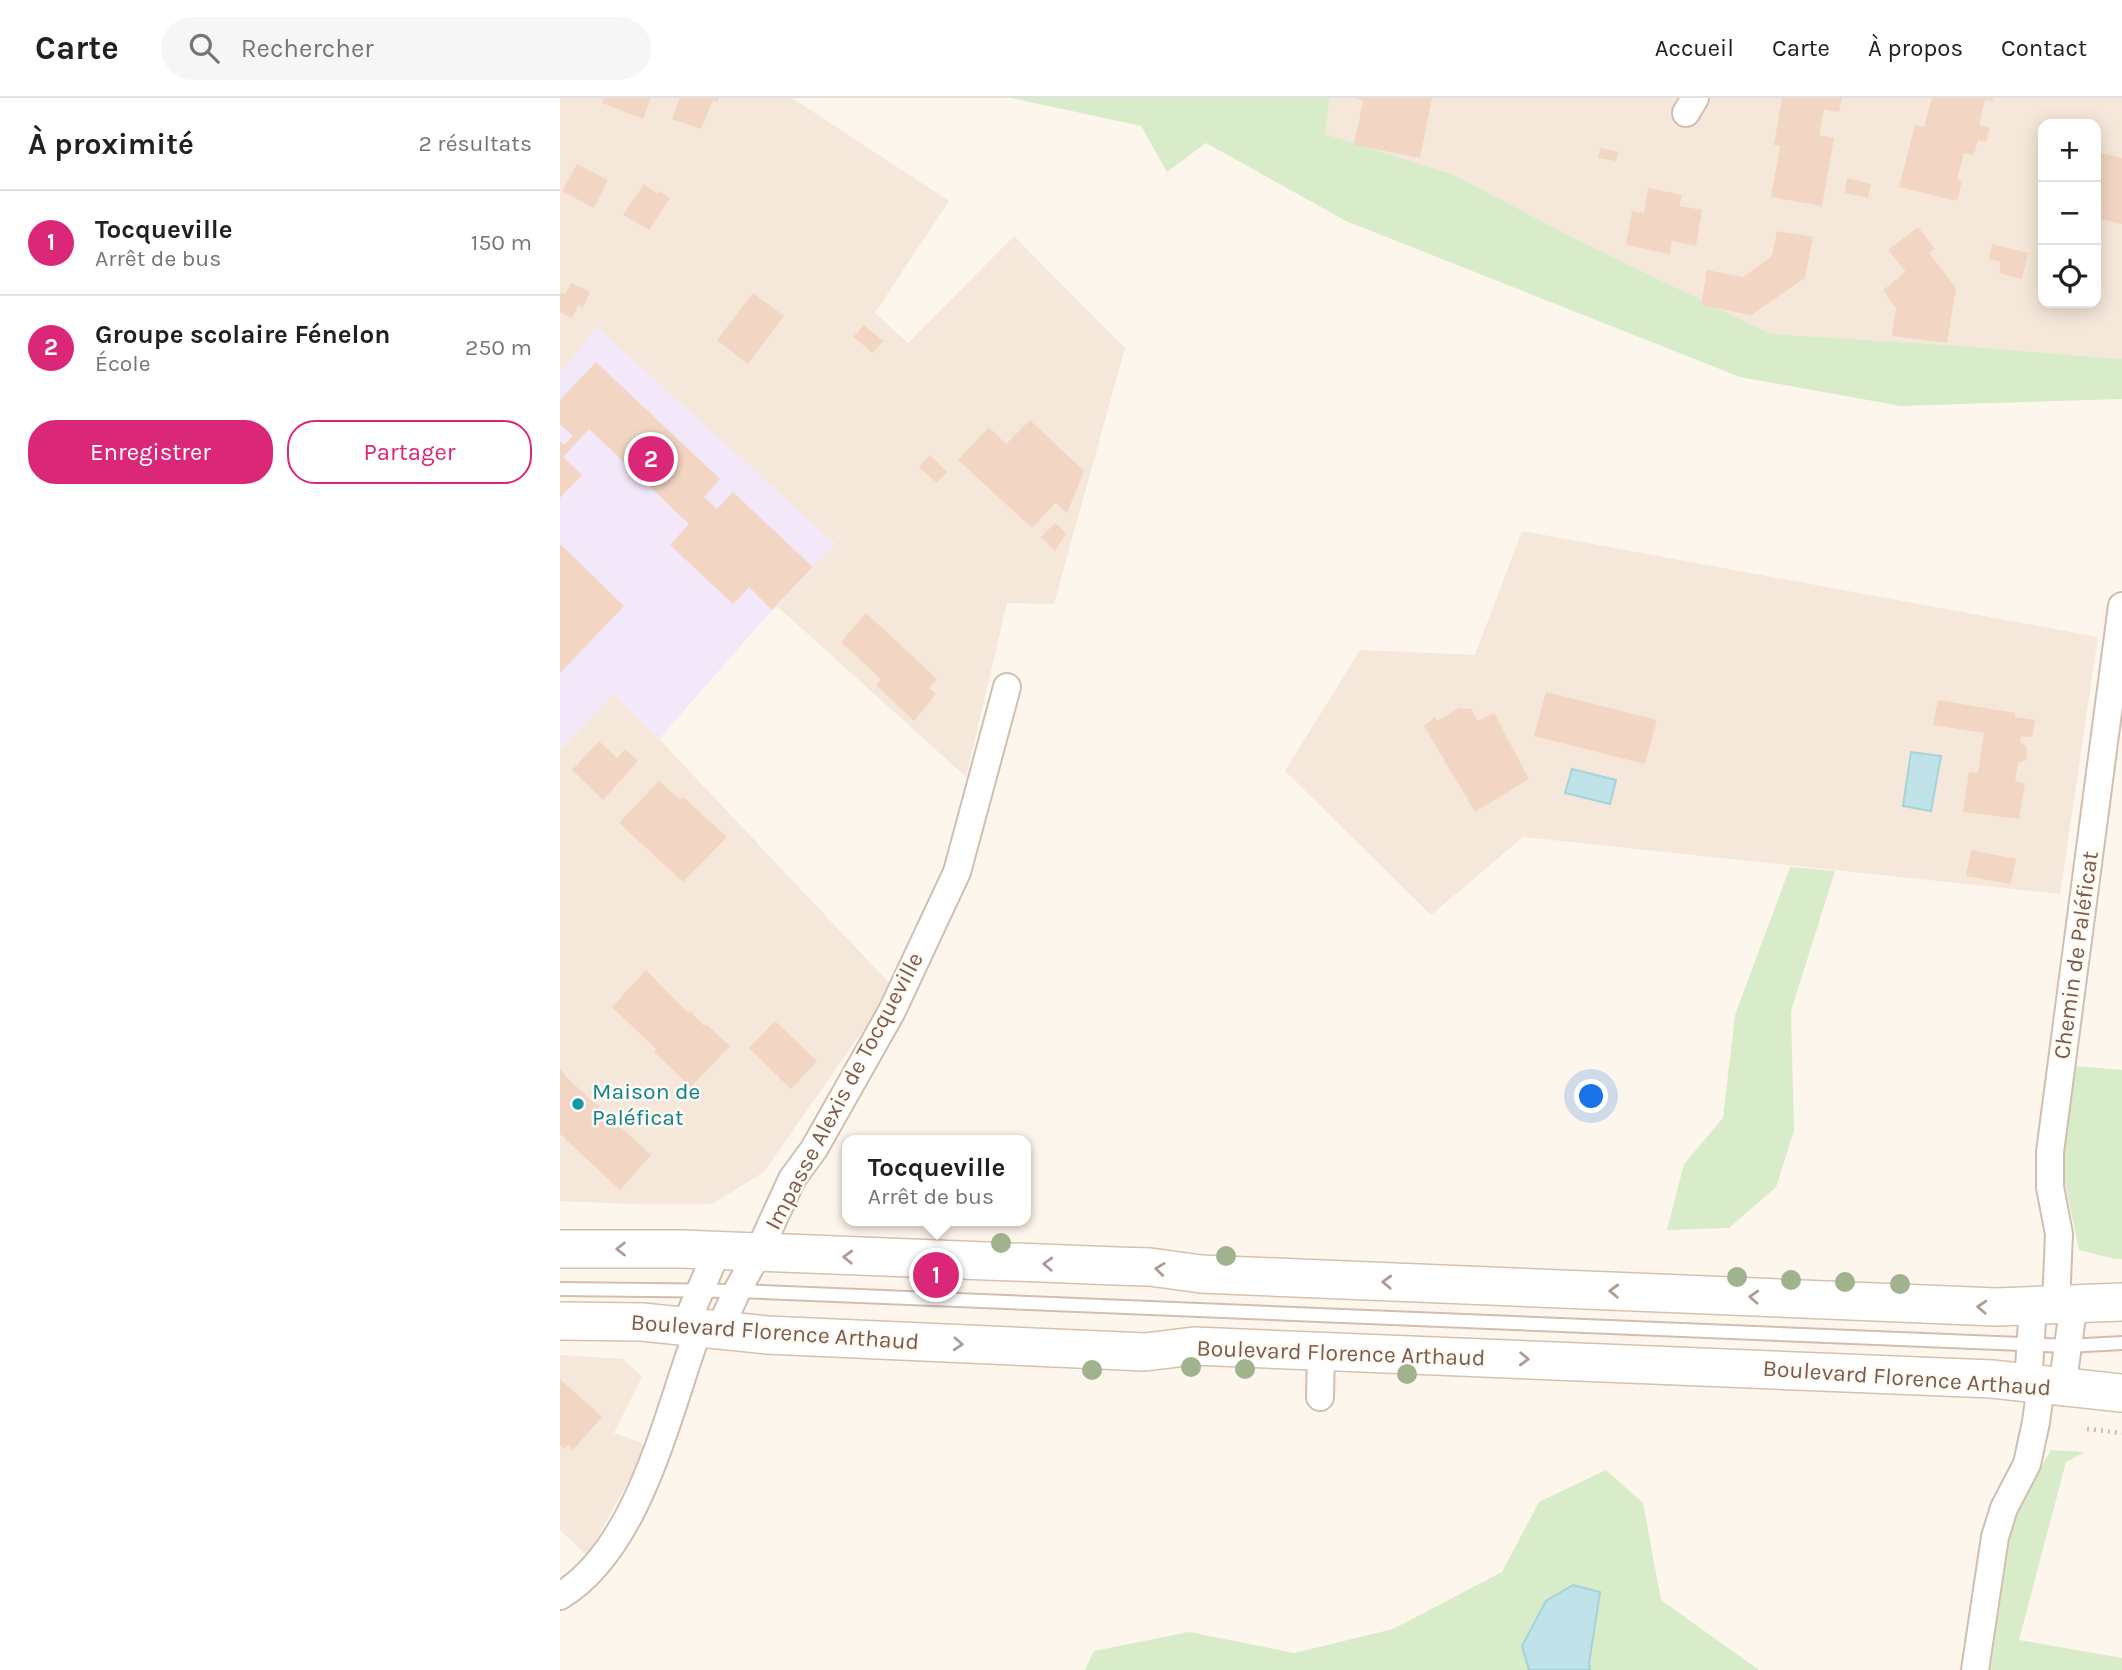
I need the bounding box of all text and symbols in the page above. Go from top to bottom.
search box [161,17,651,80]
text: Carte [35,29,119,67]
icon: search [185,29,223,67]
text: Rechercher [241,33,374,64]
text: Accueil [1655,34,1734,62]
text: Carte [1772,34,1830,62]
text: À propos [1868,34,1963,62]
text: Contact [2001,34,2087,62]
map controls [2038,119,2101,308]
button: + [2038,119,2101,182]
text: À proximité [28,126,194,162]
text: 2 résultats [419,130,532,157]
button: − [2038,182,2101,245]
text: Tocqueville [95,214,233,245]
text: 1 [47,229,55,256]
text: 150 m [471,229,532,256]
text: Arrêt de bus [95,245,221,272]
button: locate [2038,245,2101,308]
text: Groupe scolaire Fénelon [95,319,390,350]
text: 2 [44,334,58,361]
text: 250 m [465,334,532,361]
text: École [95,350,151,377]
button: Enregistrer [28,420,273,484]
button: Partager [287,420,532,484]
pin: 2 [628,433,674,485]
street label: Chemin de Paléficat [2048,849,2104,1061]
street label: Impasse Alexis de Tocqueville [759,948,929,1234]
place label: Maison de Paléficat [592,1078,700,1131]
your location [1574,1079,1608,1113]
marker: Maison de Paléficat [570,1096,586,1112]
popup [842,1135,1031,1226]
text: Tocqueville [868,1152,1005,1183]
text: Arrêt de bus [868,1183,994,1210]
one-way arrow [615,1241,626,1257]
one-way arrow [843,1249,854,1264]
pin: 1 [913,1249,959,1301]
one-way arrow [1042,1256,1053,1271]
one-way arrow [1154,1261,1166,1276]
one-way arrow [1381,1274,1392,1289]
one-way arrow [1608,1283,1619,1298]
one-way arrow [1749,1289,1760,1304]
one-way arrow [1976,1299,1987,1314]
street label: Boulevard Florence Arthaud [630,1308,920,1356]
street label: Boulevard Florence Arthaud [1196,1334,1486,1372]
one-way arrow [953,1336,964,1351]
one-way arrow [1519,1352,1530,1367]
street label: Boulevard Florence Arthaud [1762,1354,2052,1402]

